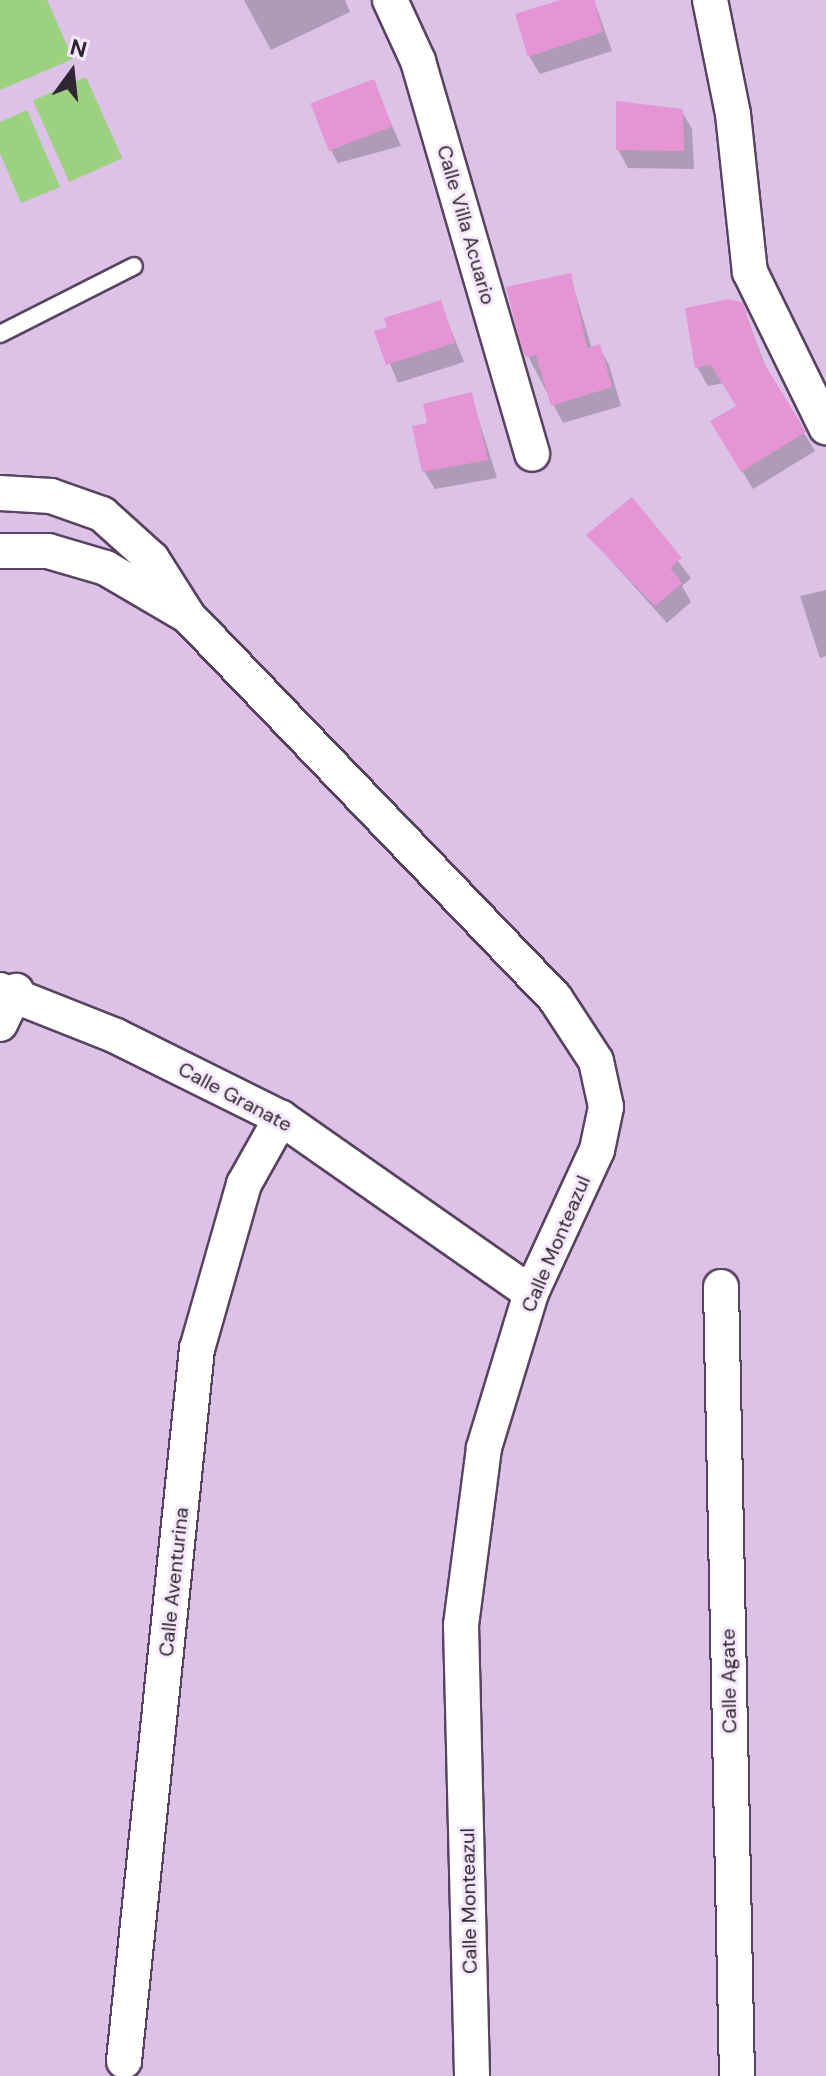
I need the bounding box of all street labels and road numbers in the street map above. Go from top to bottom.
street label: Calle Villa Acuario [432,143,500,307]
street label: Calle Granate [174,1057,296,1137]
street label: Calle Monteazul [516,1172,596,1316]
street label: Calle Aventurina [154,1506,194,1658]
street label: Calle Agate [716,1628,742,1734]
street label: Calle Monteazul [456,1828,482,1974]

